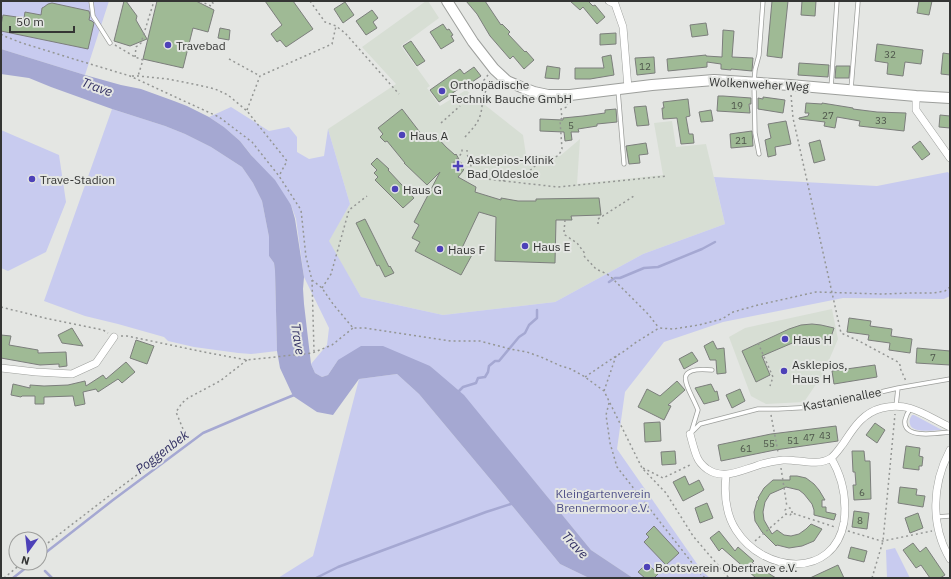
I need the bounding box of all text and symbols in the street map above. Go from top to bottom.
scale bar [10,8,74,34]
text: 50 m [16,14,44,29]
place label: Travebad [176,38,226,53]
marker: Travebad [163,40,173,50]
house number: 32 [884,48,896,61]
house number: 12 [639,60,651,73]
water label: Trave [79,74,115,101]
street label: Wolkenweher Weg [709,74,810,94]
place label: Orthopädische Technik Bauche GmbH [450,77,572,106]
marker: Orthopädische Technik Bauche GmbH [437,86,447,96]
house number: 19 [731,99,743,112]
house number: 27 [822,109,834,122]
house number: 33 [875,114,887,127]
house number: 5 [568,119,574,132]
place label: Haus A [410,128,448,143]
marker: Haus A [397,130,407,140]
house number: 21 [735,134,747,147]
place label: Asklepios-Klinik Bad Oldesloe [467,152,555,181]
marker: Asklepios-Klinik Bad Oldesloe [452,160,464,172]
place label: Trave-Stadion [40,172,115,187]
marker: Trave-Stadion [27,174,37,184]
place label: Haus G [403,182,442,197]
marker: Haus G [390,184,400,194]
place label: Haus E [533,239,570,254]
marker: Haus E [520,241,530,251]
place label: Haus F [448,242,485,257]
marker: Haus F [435,244,445,254]
water label: Trave [287,322,309,356]
place label: Haus H [793,332,832,347]
marker: Haus H [780,334,790,344]
house number: 7 [930,351,936,364]
place label: Asklepios, Haus H [792,357,847,386]
marker: Asklepios, Haus H [779,366,789,376]
street label: Kastanienallee [802,384,883,414]
water label: Poggenbek [132,426,192,478]
house number: 43 [819,429,831,442]
house number: 47 [803,431,815,444]
house number: 51 [787,434,799,447]
house number: 55 [763,437,775,450]
house number: 61 [740,442,752,455]
park label: Kleingartenverein Brennermoor e.V. [555,486,651,515]
house number: 6 [859,486,865,499]
house number: 8 [857,514,863,527]
water label: Trave [558,528,592,563]
north arrow [8,531,48,571]
text: N [20,553,31,568]
place label: Bootsverein Obertrave e.V. [655,560,798,575]
marker: Bootsverein Obertrave e.V. [642,562,652,572]

